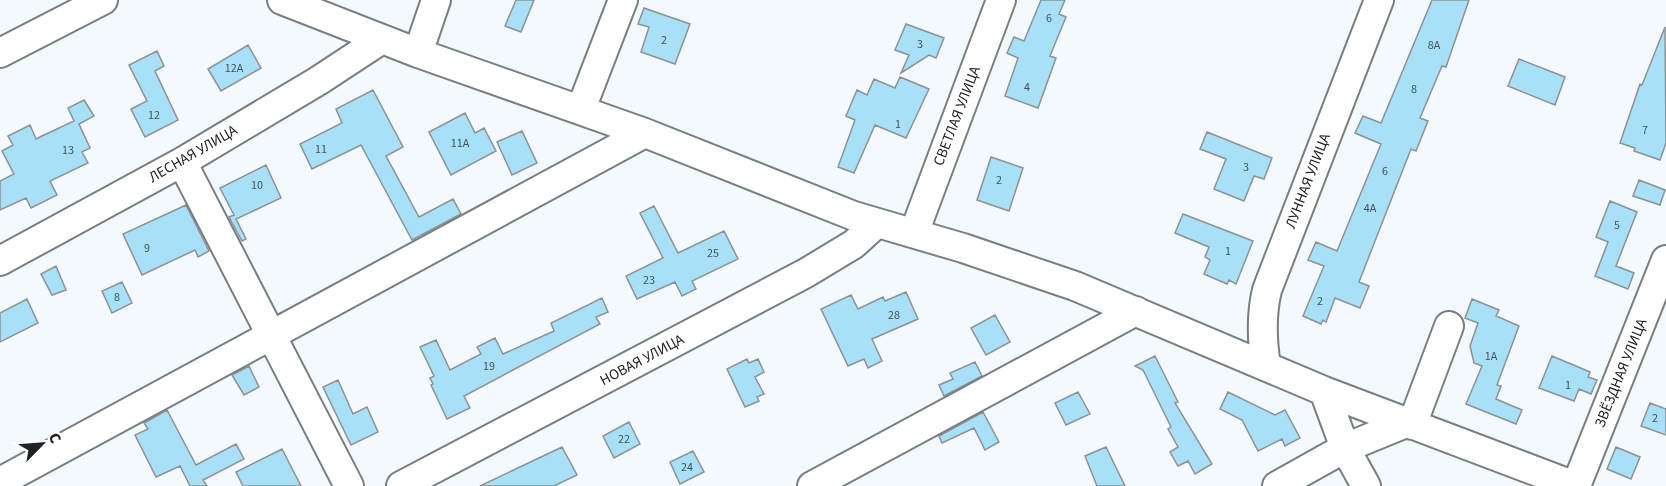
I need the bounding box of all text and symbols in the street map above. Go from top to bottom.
house number: 6 [1046,10,1052,27]
house number: 2 [661,32,667,49]
house number: 3 [917,36,923,53]
house number: 8А [1428,37,1441,54]
house number: 12А [225,60,244,77]
street label: СВЕТЛАЯ УЛИЦА [928,62,986,169]
house number: 4 [1024,79,1030,96]
house number: 8 [1411,81,1417,98]
house number: 12 [148,107,160,124]
house number: 1 [895,116,901,133]
street label: ЛЕСНАЯ УЛИЦА [145,120,242,188]
house number: 7 [1642,122,1648,139]
street label: ЛУННАЯ УЛИЦА [1280,130,1336,232]
house number: 11А [451,135,470,152]
house number: 11 [315,141,327,158]
house number: 13 [62,142,74,159]
house number: 3 [1243,159,1249,176]
house number: 6 [1382,163,1388,180]
house number: 2 [996,172,1002,189]
house number: 10 [251,177,263,194]
house number: 4А [1364,200,1377,217]
house number: 5 [1614,217,1620,234]
house number: 9 [144,240,150,257]
house number: 1 [1225,243,1231,260]
house number: 25 [707,245,719,262]
house number: 23 [643,272,655,289]
house number: 8 [114,289,120,306]
house number: 2 [1317,293,1323,310]
house number: 28 [888,307,900,324]
street label: ЗВЁЗДНАЯ УЛИЦА [1590,315,1653,431]
street label: НОВАЯ УЛИЦА [596,329,688,391]
house number: 1А [1485,348,1498,365]
house number: 19 [483,358,495,375]
house number: 1 [1565,377,1571,394]
house number: 2 [1652,410,1658,427]
north arrow [12,414,72,474]
text: С [43,429,67,447]
house number: 22 [618,431,630,448]
house number: 24 [681,459,693,476]

